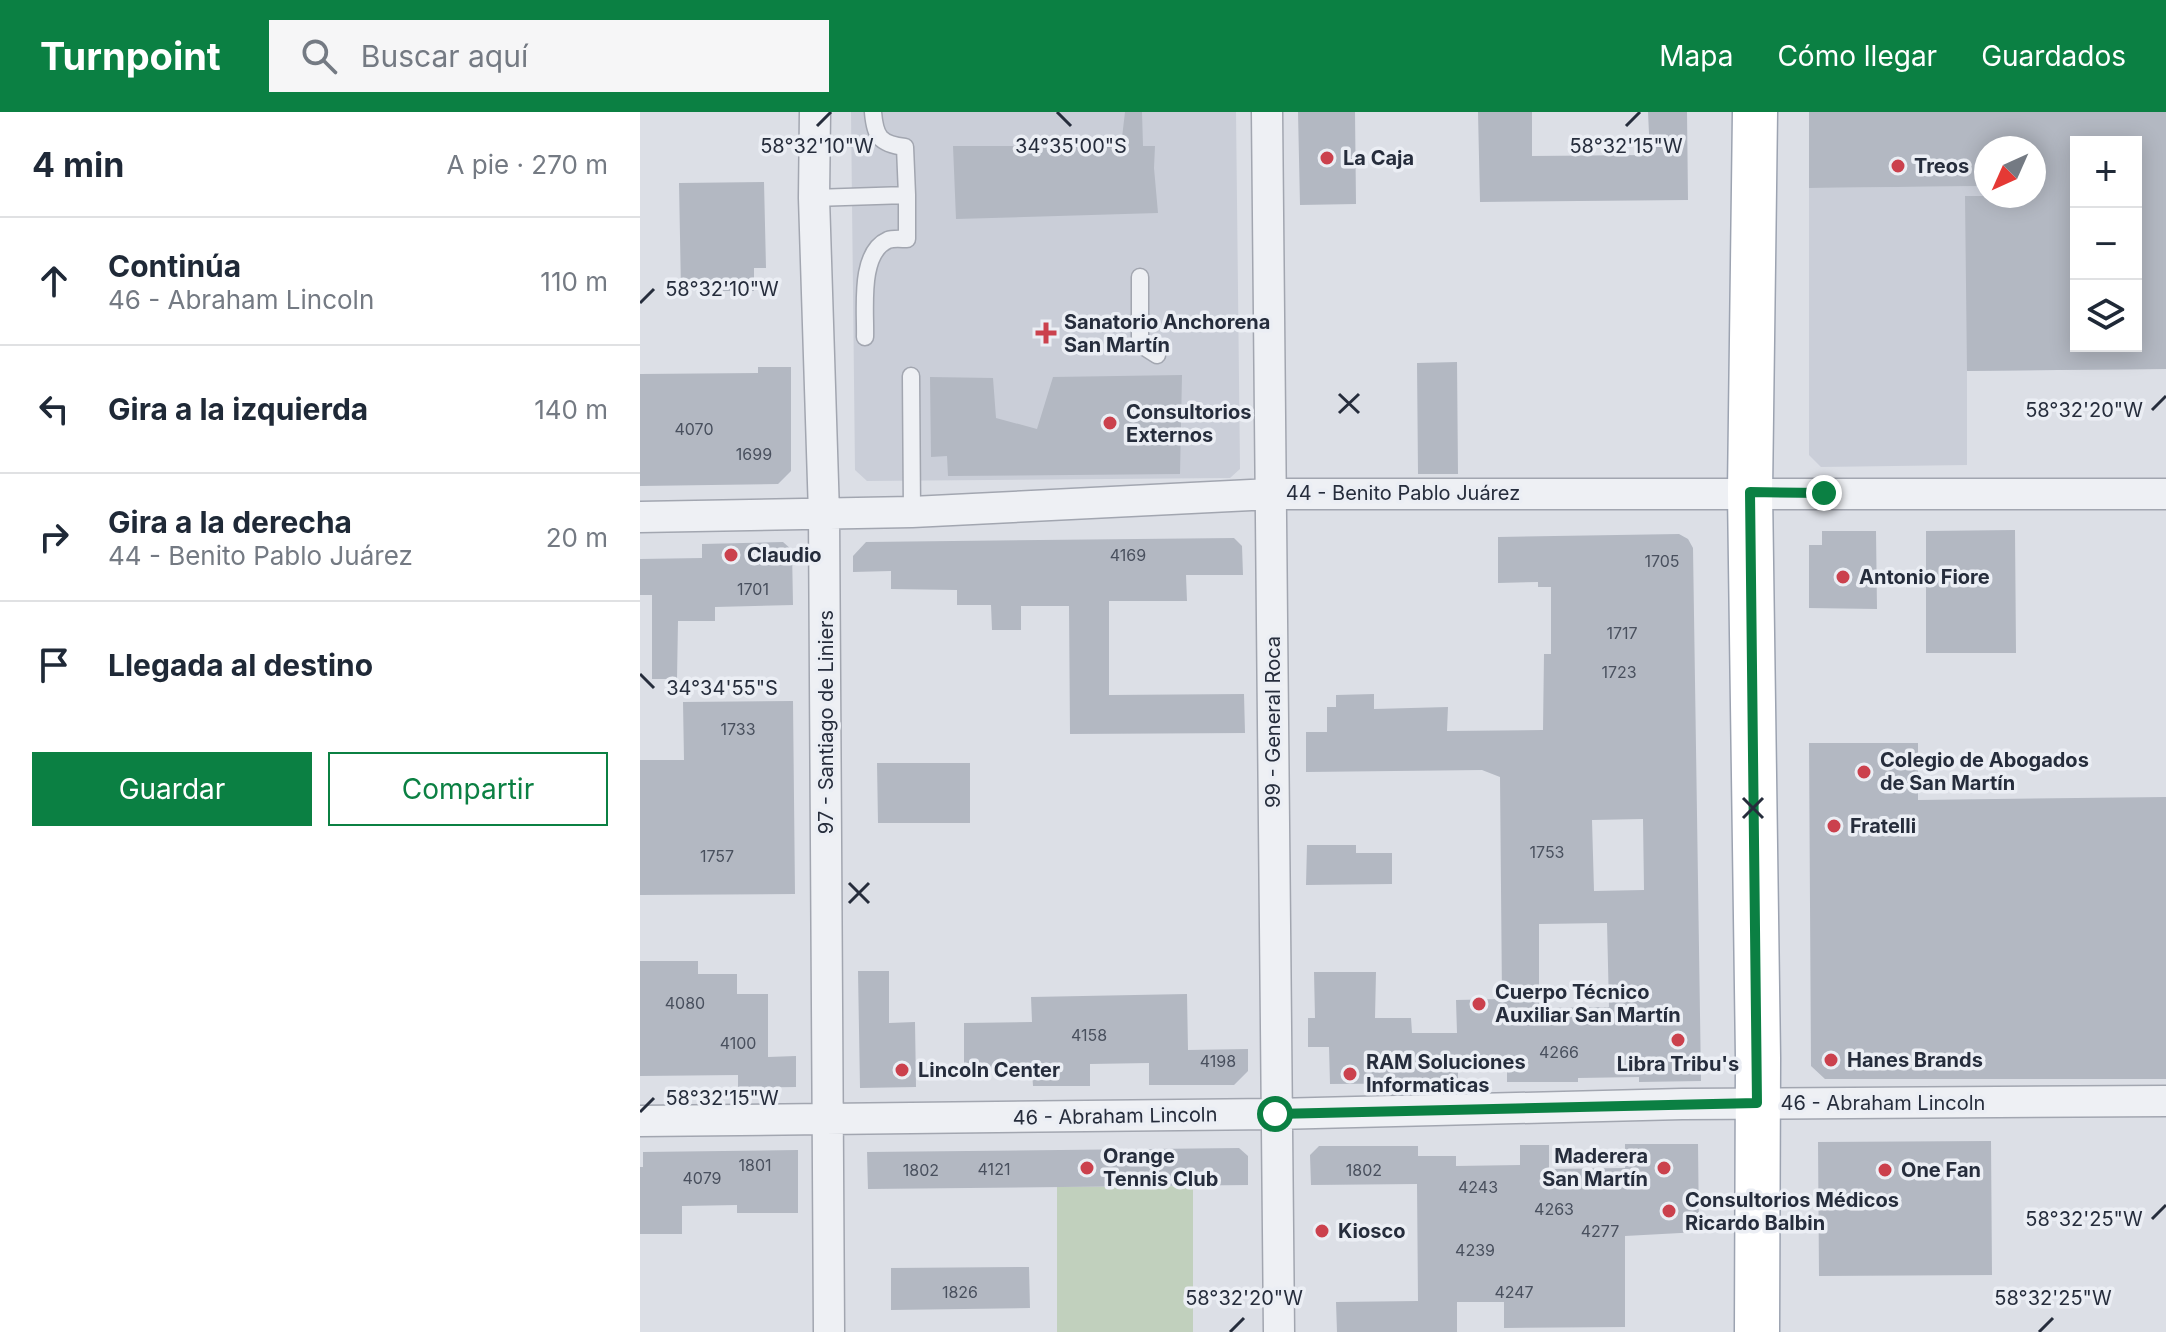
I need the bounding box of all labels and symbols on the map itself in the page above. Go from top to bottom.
text: 58°32'10"W [760,134,874,158]
text: 34°35'00"S [1015,134,1127,158]
text: 58°32'15"W [1569,134,1683,158]
north arrow [1974,136,2046,208]
place label: La Caja [1343,146,1414,170]
marker: La Caja [1318,149,1336,167]
place label: Treos [1914,154,1969,178]
marker: Treos [1889,157,1907,175]
text: 58°32'10"W [665,277,779,301]
place label: Sanatorio Anchorena San Martín [1064,310,1270,357]
marker: Sanatorio Anchorena San Martín [1035,322,1057,344]
text: 58°32'20"W [2025,398,2143,422]
place label: Consultorios Externos [1126,400,1251,447]
marker: Consultorios Externos [1101,414,1119,432]
house number: 4070 [674,419,714,439]
house number: 1699 [736,444,772,464]
route end [1806,475,1842,511]
street label: 44 - Benito Pablo Juárez [1286,481,1520,505]
place label: Claudio [747,543,822,567]
house number: 4169 [1110,545,1146,565]
marker: Claudio [722,546,740,564]
house number: 1705 [1644,551,1680,571]
place label: Antonio Fiore [1859,565,1990,589]
marker: Antonio Fiore [1834,568,1852,586]
house number: 1701 [737,579,769,599]
street label: 97 - Santiago de Liniers [814,610,838,834]
house number: 1717 [1606,623,1638,643]
street label: 99 - General Roca [1261,636,1285,808]
house number: 1723 [1601,662,1637,682]
text: 34°34'55"S [666,676,778,700]
house number: 1733 [720,719,756,739]
place label: Colegio de Abogados de San Martín [1880,748,2089,795]
marker: Colegio de Abogados de San Martín [1855,763,1873,781]
place label: Fratelli [1850,814,1916,838]
marker: Fratelli [1825,817,1843,835]
house number: 1753 [1529,842,1565,862]
house number: 1757 [700,846,734,866]
place label: Cuerpo Técnico Auxiliar San Martín [1495,980,1681,1027]
house number: 4080 [665,993,705,1013]
marker: Cuerpo Técnico Auxiliar San Martín [1470,995,1488,1013]
house number: 4158 [1071,1025,1107,1045]
marker: Libra Tribu's [1669,1031,1687,1049]
house number: 4100 [720,1033,756,1053]
house number: 4266 [1539,1042,1579,1062]
place label: Hanes Brands [1847,1048,1983,1072]
place label: RAM Soluciones Informaticas [1366,1050,1526,1097]
house number: 4198 [1200,1051,1236,1071]
marker: Hanes Brands [1822,1051,1840,1069]
place label: Libra Tribu's [1617,1052,1739,1076]
place label: Lincoln Center [918,1058,1060,1082]
marker: Lincoln Center [893,1061,911,1079]
marker: RAM Soluciones Informaticas [1341,1065,1359,1083]
text: 58°32'15"W [665,1086,779,1110]
street label: 46 - Abraham Lincoln [1781,1091,1985,1115]
route start [1257,1096,1293,1132]
street label: 46 - Abraham Lincoln [1012,1102,1218,1130]
place label: Orange Tennis Club [1103,1144,1218,1191]
place label: Maderera San Martín [1542,1144,1648,1191]
house number: 1801 [738,1155,772,1175]
place label: One Fan [1901,1158,1981,1182]
house number: 4121 [978,1159,1010,1179]
marker: Orange Tennis Club [1078,1159,1096,1177]
marker: Maderera San Martín [1655,1159,1673,1177]
house number: 1802 [903,1160,939,1180]
house number: 1802 [1346,1160,1382,1180]
marker: One Fan [1876,1161,1894,1179]
house number: 4079 [683,1168,721,1188]
house number: 4243 [1458,1177,1498,1197]
place label: Consultorios Médicos Ricardo Balbin [1685,1188,1899,1235]
house number: 4263 [1534,1199,1574,1219]
marker: Consultorios Médicos Ricardo Balbin [1660,1202,1678,1220]
text: 58°32'25"W [2025,1207,2143,1231]
place label: Kiosco [1338,1219,1405,1243]
house number: 4277 [1581,1221,1619,1241]
marker: Kiosco [1313,1222,1331,1240]
house number: 4239 [1455,1240,1495,1260]
house number: 1826 [942,1282,978,1302]
house number: 4247 [1494,1282,1534,1302]
text: 58°32'20"W [1185,1286,1303,1310]
text: 58°32'25"W [1994,1286,2112,1310]

